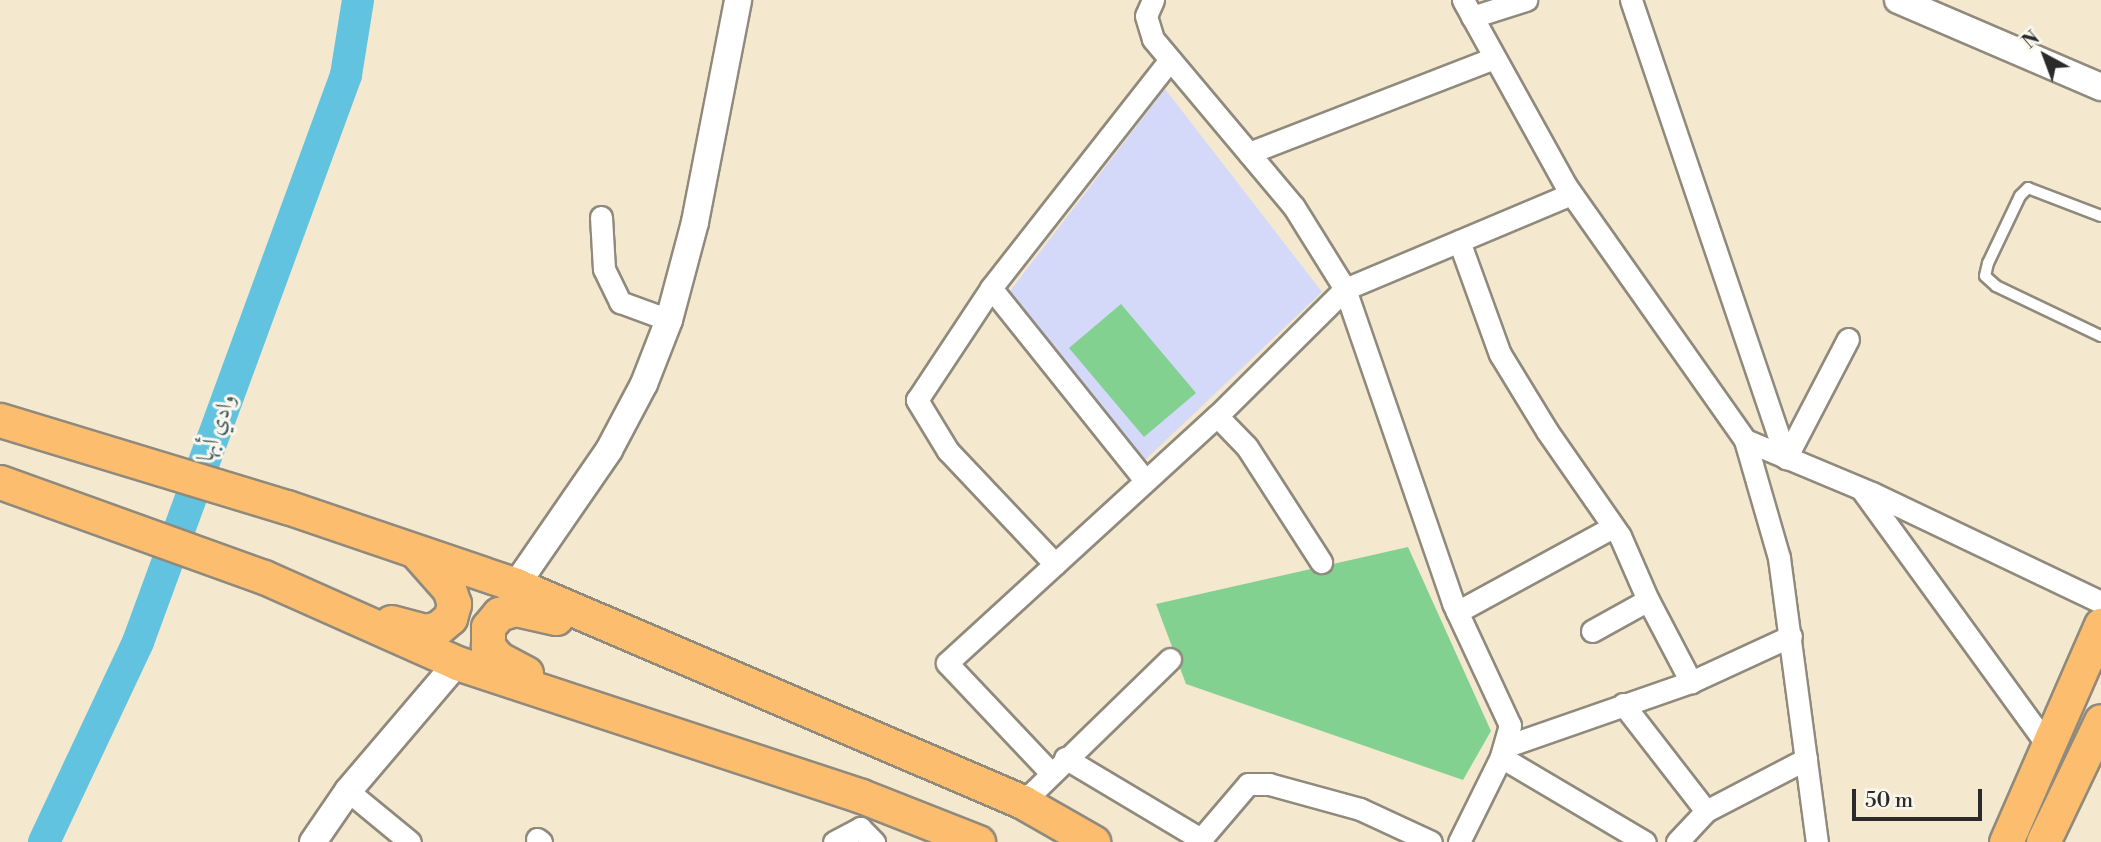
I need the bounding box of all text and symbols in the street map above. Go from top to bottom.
north arrow [2010,21,2080,91]
text: N [2018,26,2045,54]
water label: وادي أبها [192,390,242,464]
scale bar [1856,776,1986,820]
text: 50 m [1865,788,1913,814]

